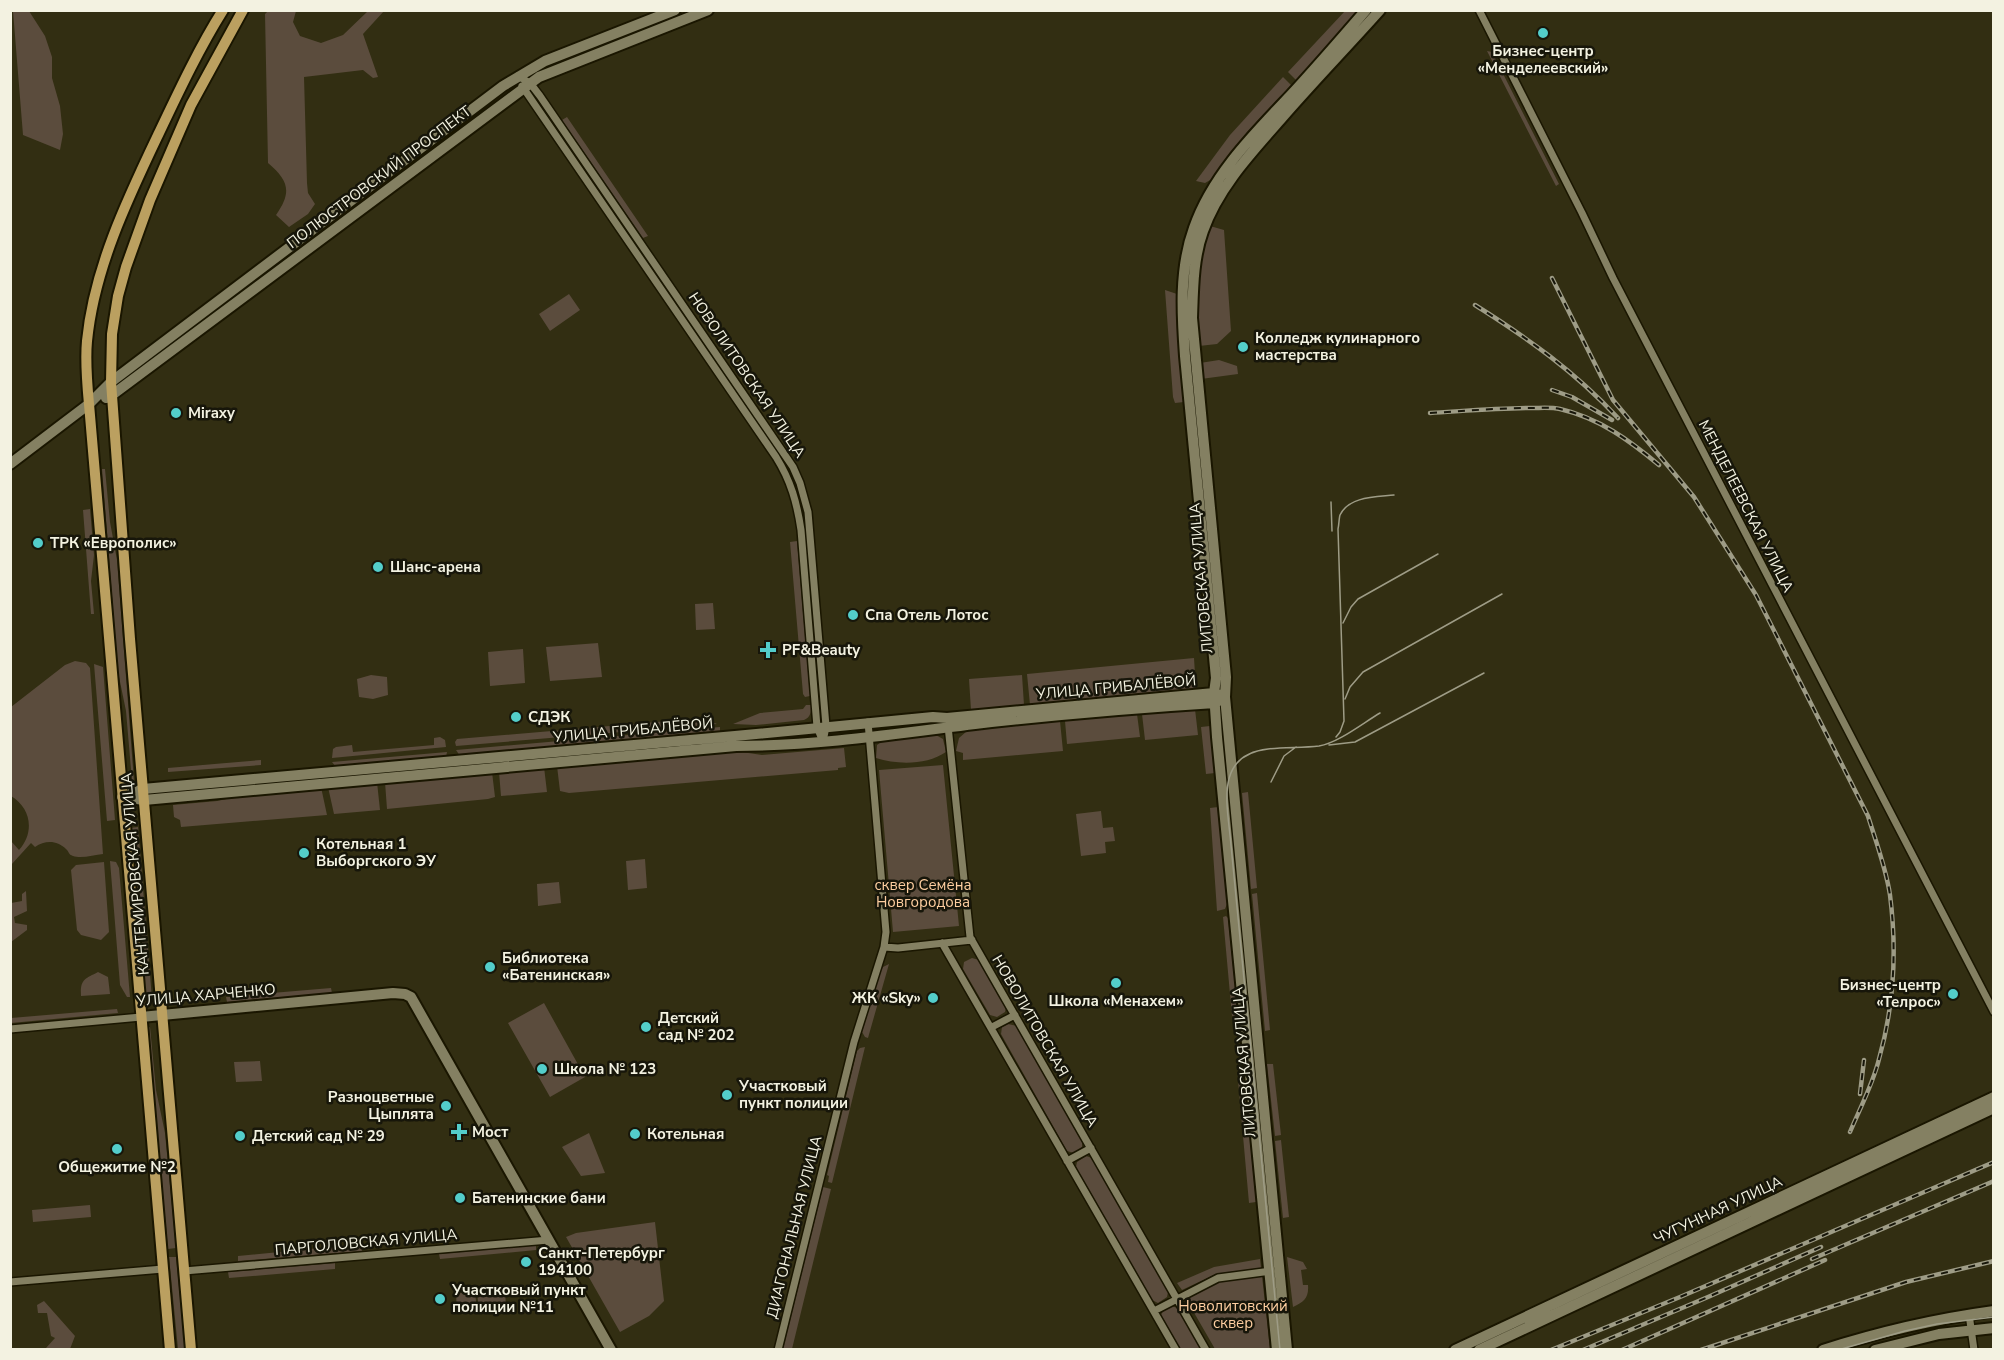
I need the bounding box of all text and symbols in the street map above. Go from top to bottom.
marker: Бизнес-центр «Менделеевский» [1536,26,1550,40]
place label: Бизнес-центр «Менделеевский» [1478,41,1608,78]
street label: ПОЛЮСТРОВСКИЙ ПРОСПЕКТ [283,101,475,253]
street label: НОВОЛИТОВСКАЯ УЛИЦА [684,288,810,462]
place label: Колледж кулинарного мастерства [1255,328,1420,365]
marker: Колледж кулинарного мастерства [1236,340,1250,354]
place label: Miraxy [188,403,235,423]
marker: Miraxy [169,406,183,420]
street label: МЕНДЕЛЕЕВСКАЯ УЛИЦА [1694,416,1798,596]
street label: ЛИТОВСКАЯ УЛИЦА [1184,502,1218,654]
place label: ТРК «Европолис» [50,533,177,553]
marker: ТРК «Европолис» [31,536,45,550]
place label: Шанс-арена [390,557,481,577]
marker: Шанс-арена [371,560,385,574]
place label: Спа Отель Лотос [865,605,988,625]
marker: Спа Отель Лотос [846,608,860,622]
place label: PF&Beauty [782,640,860,660]
marker: PF&Beauty [759,641,777,659]
street label: УЛИЦА ГРИБАЛЁВОЙ [1034,670,1197,704]
place label: СДЭК [528,707,571,727]
marker: СДЭК [509,710,523,724]
street label: УЛИЦА ГРИБАЛЁВОЙ [551,713,714,747]
street label: КАНТЕМИРОВСКАЯ УЛИЦА [116,772,154,976]
place label: Котельная 1 Выборгского ЭУ [316,834,437,871]
marker: Котельная 1 Выборгского ЭУ [297,846,311,860]
park label: сквер Семёна Новгородова [874,875,972,912]
place label: Библиотека «Батенинская» [502,948,611,985]
street label: НОВОЛИТОВСКАЯ УЛИЦА [987,951,1103,1131]
marker: Библиотека «Батенинская» [483,960,497,974]
place label: Бизнес-центр «Телрос» [1840,975,1941,1012]
marker: Школа «Менахем» [1109,976,1123,990]
street label: УЛИЦА ХАРЧЕНКО [134,979,277,1011]
street label: ЛИТОВСКАЯ УЛИЦА [1227,986,1261,1138]
marker: Бизнес-центр «Телрос» [1946,987,1960,1001]
place label: ЖК «Sky» [852,988,921,1008]
marker: ЖК «Sky» [926,991,940,1005]
place label: Школа «Менахем» [1048,991,1184,1011]
place label: Детский сад № 202 [658,1008,735,1045]
marker: Детский сад № 202 [639,1020,653,1034]
place label: Школа № 123 [554,1059,656,1079]
marker: Школа № 123 [535,1062,549,1076]
place label: Участковый пункт полиции [738,1076,848,1113]
place label: Разноцветные Цыплята [328,1087,434,1124]
marker: Участковый пункт полиции [720,1088,734,1102]
marker: Разноцветные Цыплята [439,1099,453,1113]
place label: Мост [472,1122,508,1142]
marker: Мост [450,1123,468,1141]
place label: Котельная [647,1124,724,1144]
place label: Детский сад № 29 [252,1126,385,1146]
marker: Котельная [628,1127,642,1141]
marker: Детский сад № 29 [233,1129,247,1143]
street label: ДИАГОНАЛЬНАЯ УЛИЦА [762,1134,826,1320]
marker: Общежитие №2 [110,1142,124,1156]
place label: Общежитие №2 [58,1157,176,1177]
street label: ЧУГУННАЯ УЛИЦА [1650,1171,1786,1249]
place label: Батенинские бани [472,1188,606,1208]
marker: Батенинские бани [453,1191,467,1205]
street label: ПАРГОЛОВСКАЯ УЛИЦА [274,1224,458,1260]
place label: Санкт-Петербург 194100 [538,1243,665,1280]
marker: Санкт-Петербург 194100 [519,1255,533,1269]
place label: Участковый пункт полиции №11 [451,1280,586,1317]
marker: Участковый пункт полиции №11 [433,1292,447,1306]
park label: Новолитовский сквер [1178,1296,1288,1333]

